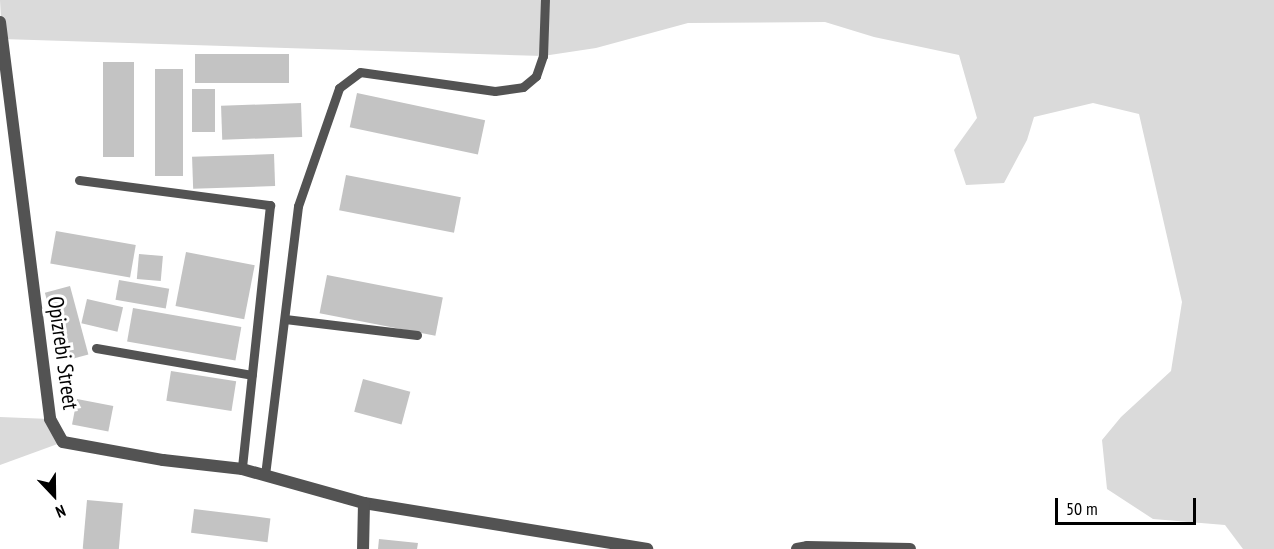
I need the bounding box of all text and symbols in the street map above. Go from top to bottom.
street label: Opizrebi Street [42,295,84,411]
north arrow [24,465,84,525]
scale bar [1058,486,1199,524]
text: 50 m [1066,497,1098,520]
text: N [53,501,69,523]

